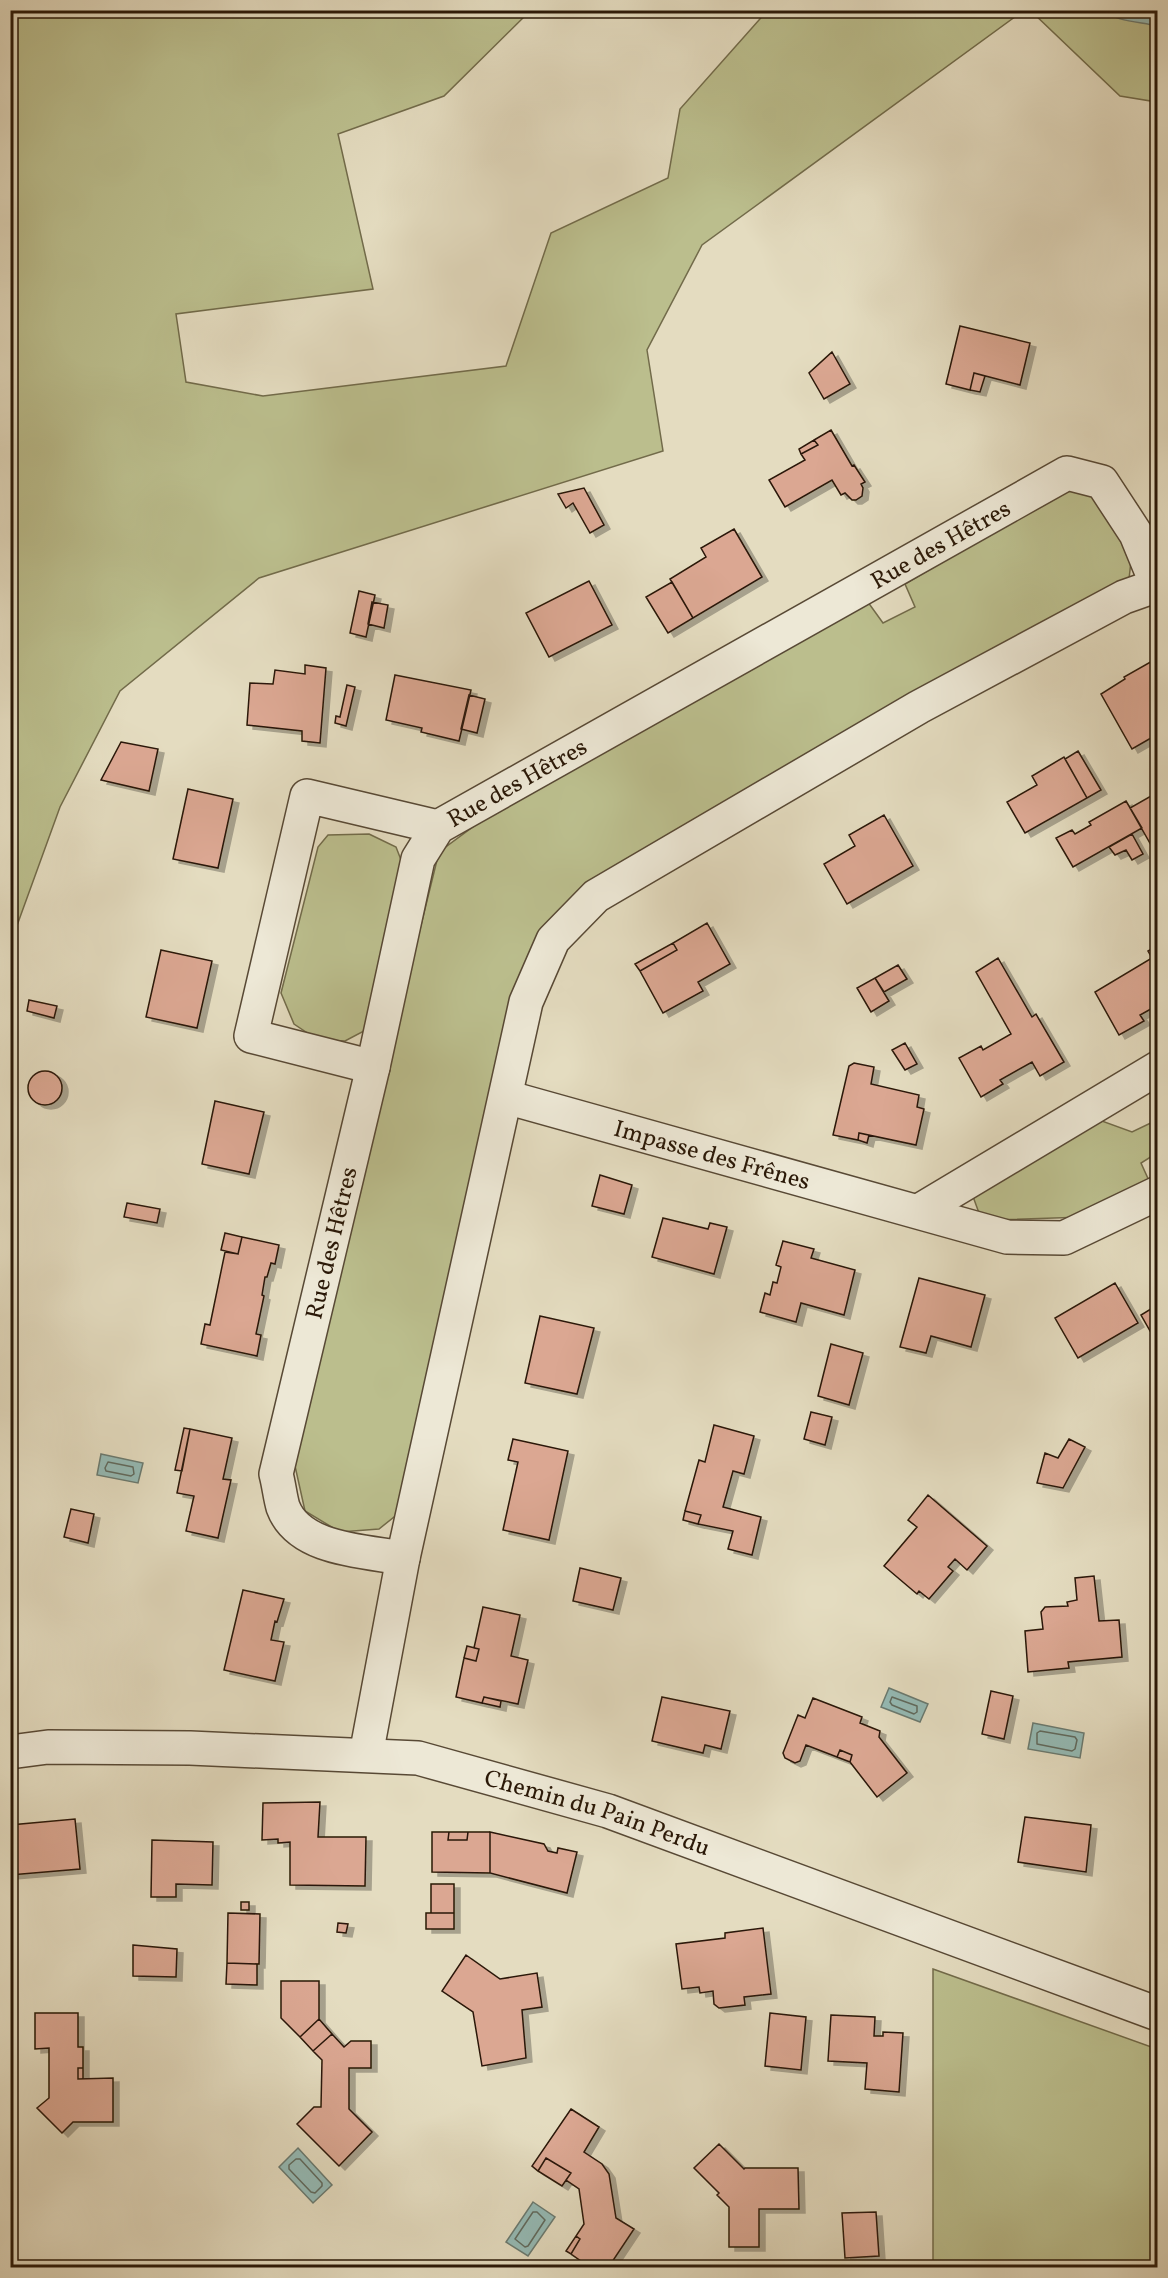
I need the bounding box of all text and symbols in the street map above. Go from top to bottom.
street label: Rue des Hêtres [865,493,1018,599]
street label: Rue des Hêtres [442,731,594,837]
street label: Impasse des Frênes [609,1113,814,1200]
street label: Rue des Hêtres [298,1164,368,1323]
street label: Chemin du Pain Perdu [480,1762,714,1866]

